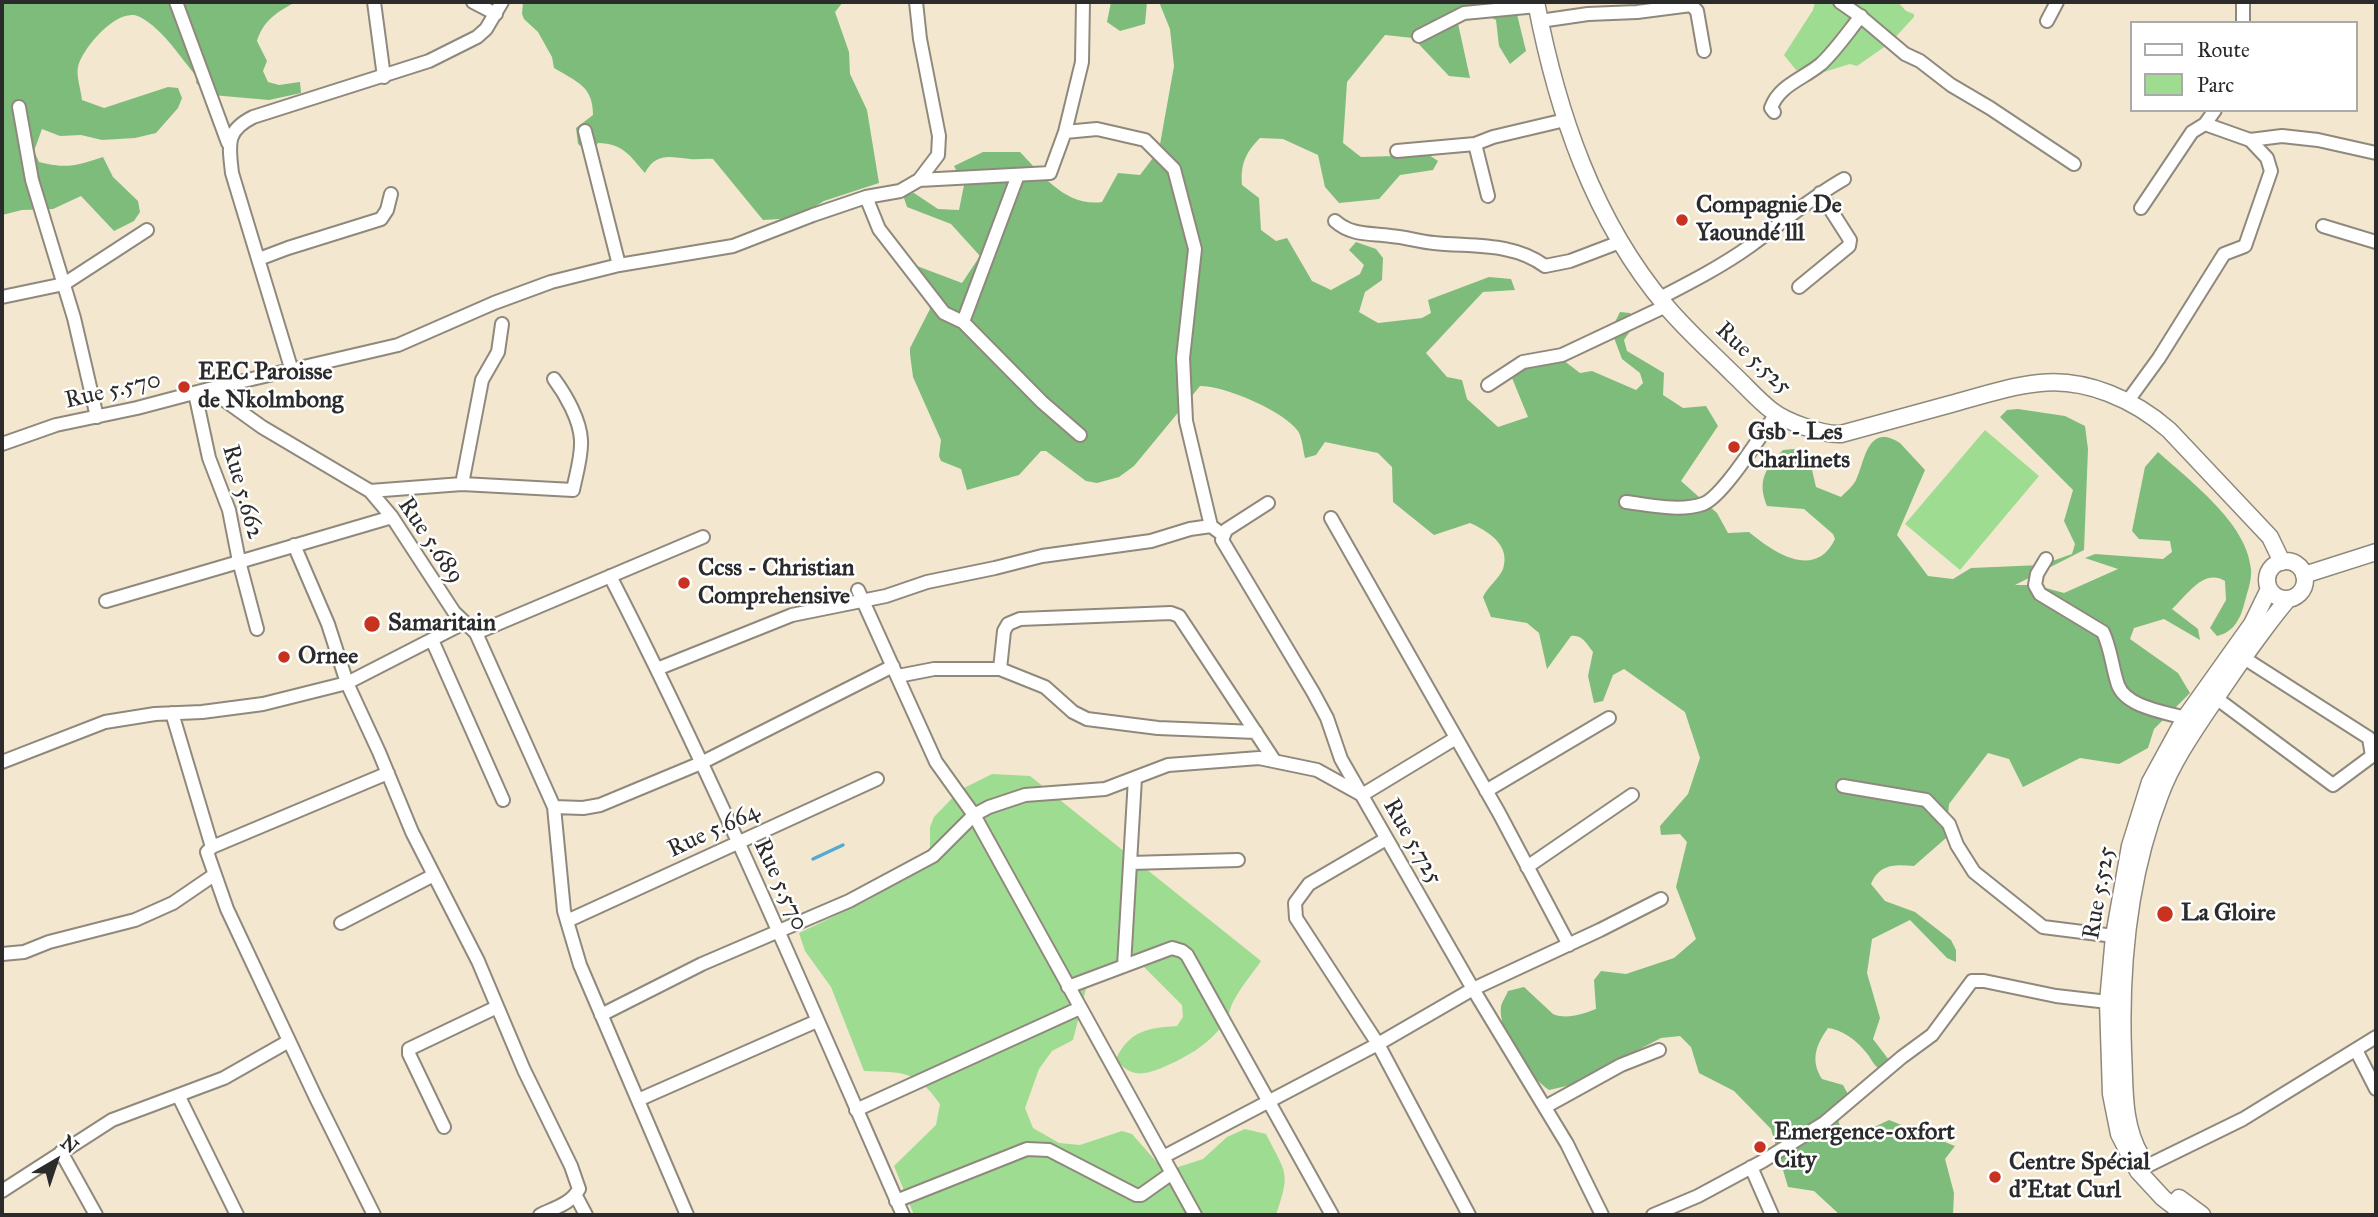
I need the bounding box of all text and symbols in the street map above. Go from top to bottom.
legend [2130,21,2357,112]
text: Route [2197,37,2250,63]
text: Parc [2197,72,2234,98]
place label: Compagnie De Yaoundé lll [1696,192,1842,248]
marker: Compagnie De Yaoundé lll [1674,212,1690,228]
street label: Rue 5.525 [1709,316,1797,402]
place label: EEC Paroisse de Nkolmbong [198,359,343,415]
street label: Rue 5.570 [62,366,164,416]
marker: EEC Paroisse de Nkolmbong [176,379,192,395]
place label: Gsb - Les Charlinets [1748,419,1850,475]
marker: Gsb - Les Charlinets [1726,439,1742,455]
street label: Rue 5.662 [215,442,269,542]
street label: Rue 5.689 [391,492,469,590]
place label: Ccss - Christian Comprehensive [698,555,854,611]
marker: Ccss - Christian Comprehensive [676,575,692,591]
place label: Samaritain [388,610,496,638]
marker: Samaritain [362,614,382,634]
place label: Ornee [298,643,358,671]
marker: Ornee [276,649,292,665]
street label: Rue 5.725 [1376,794,1448,890]
street label: Rue 5.664 [663,797,765,865]
street label: Rue 5.570 [746,835,814,935]
street label: Rue 5.525 [2078,844,2122,942]
place label: La Gloire [2181,900,2276,928]
marker: La Gloire [2155,904,2175,924]
place label: Emergence-oxfort City [1774,1119,1955,1175]
north arrow [21,1126,91,1196]
text: N [56,1130,83,1158]
marker: Emergence-oxfort City [1752,1139,1768,1155]
place label: Centre Spécial d'Etat Curl [2009,1149,2150,1205]
marker: Centre Spécial d'Etat Curl [1987,1169,2003,1185]

